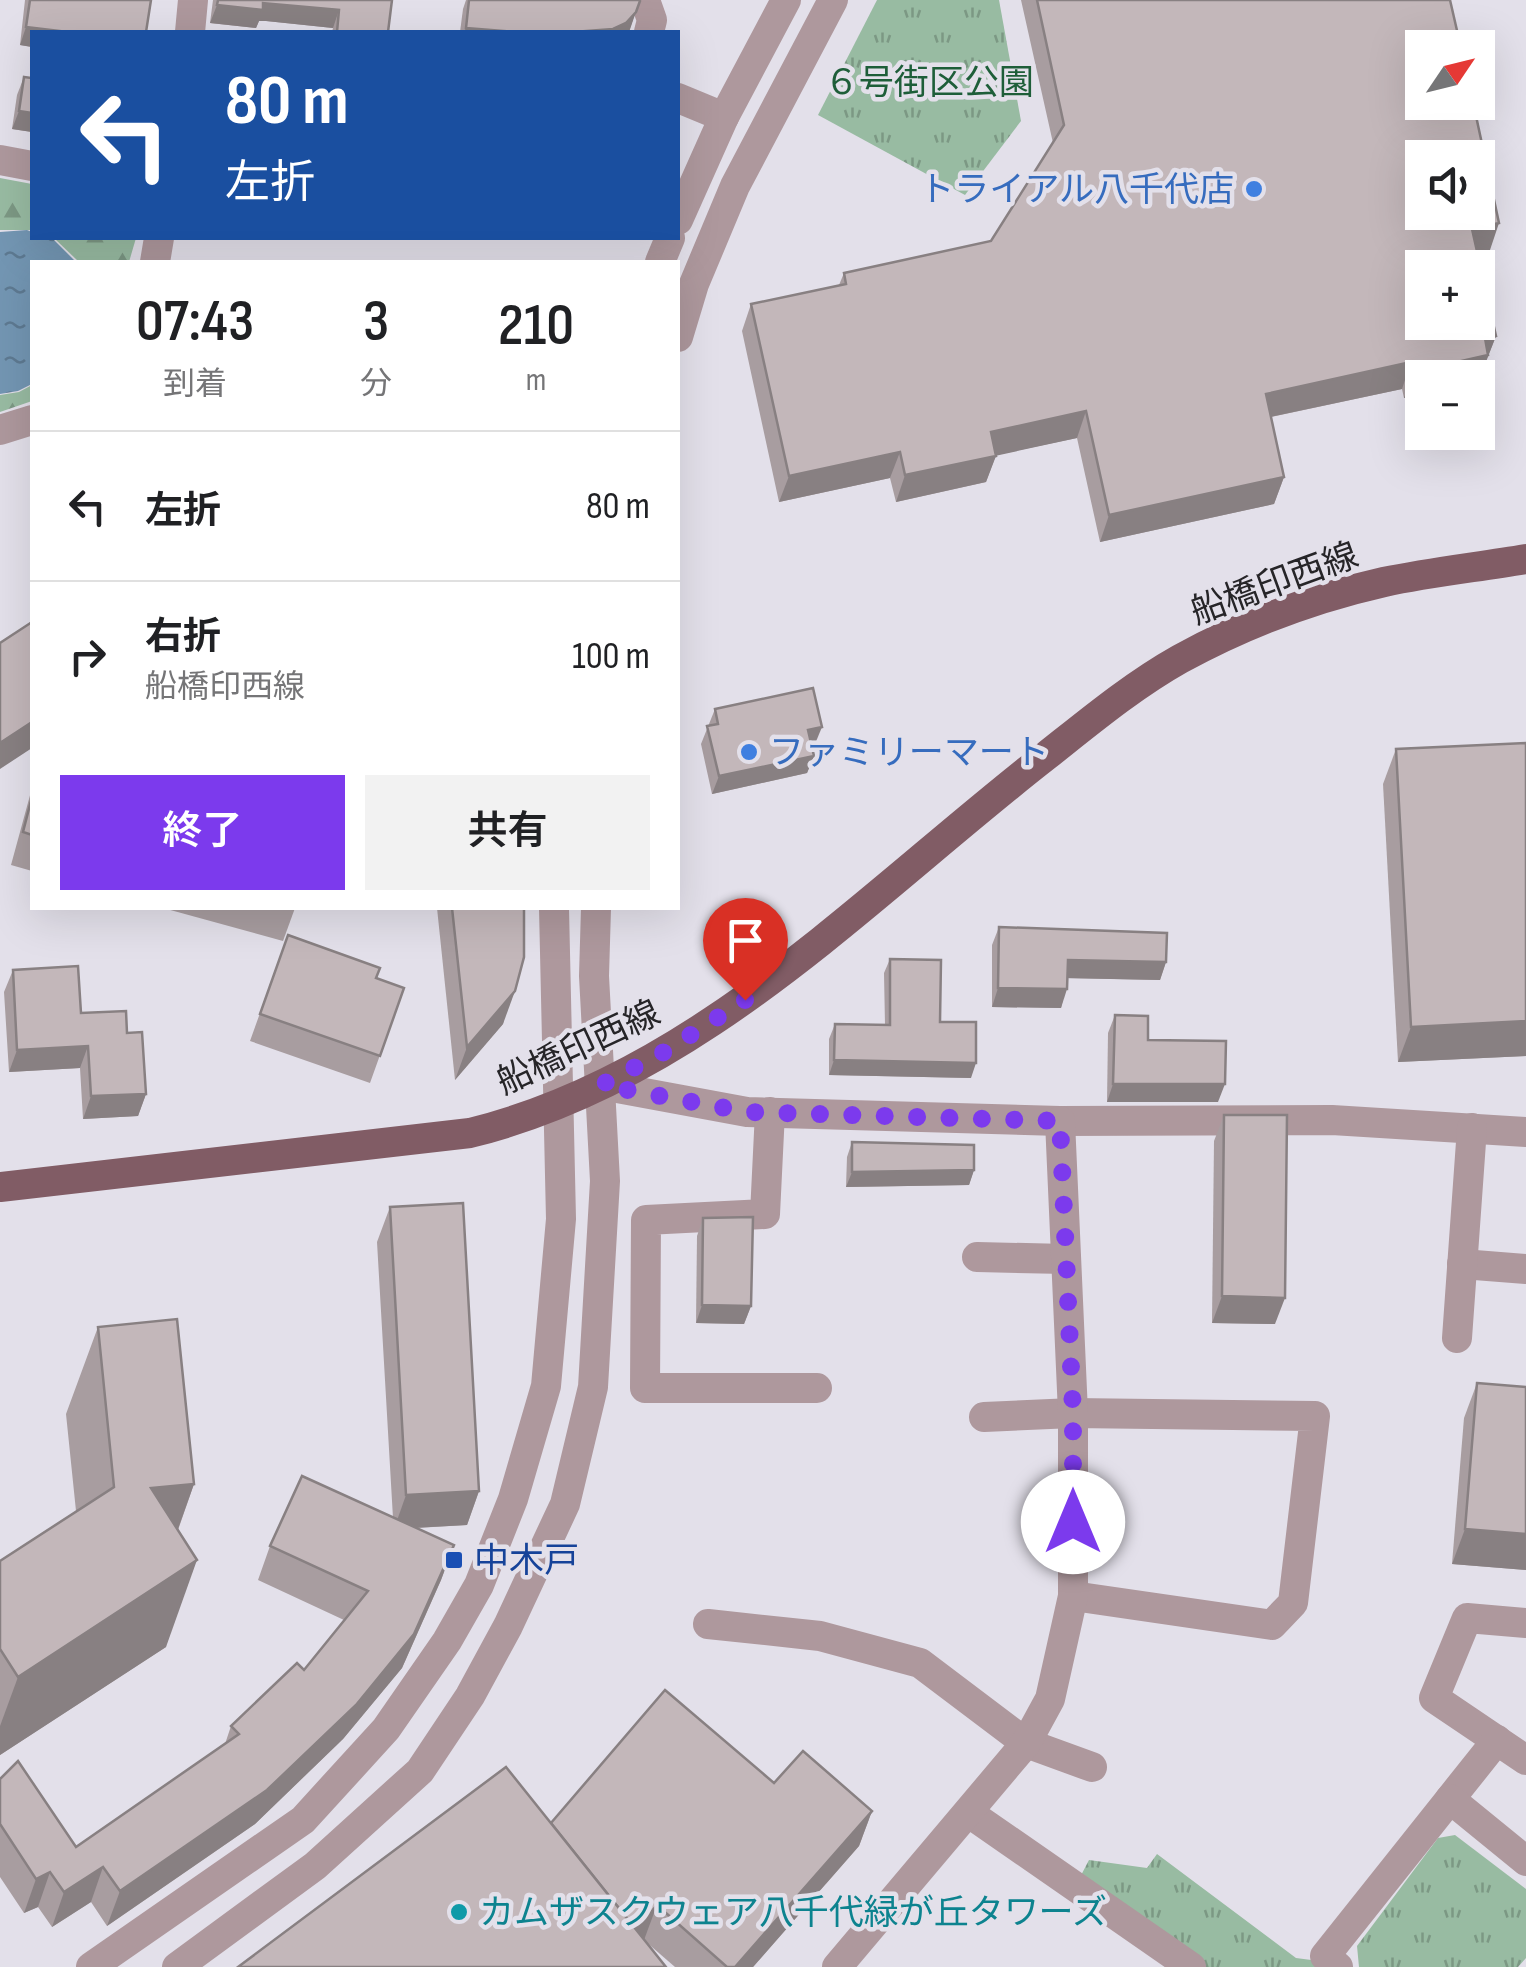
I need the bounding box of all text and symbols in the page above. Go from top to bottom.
north arrow [1405,30,1495,120]
map controls [1405,30,1495,450]
text: 80 m [225,60,349,144]
park label: ６号街区公園 [824,62,1034,105]
icon: left [60,70,190,200]
button: sound [1405,140,1495,230]
text: 左折 [225,156,315,211]
place label: トライアル八千代店 [919,169,1234,212]
marker: トライアル八千代店 [1243,178,1265,200]
button: + [1405,250,1495,340]
text: 07:43 [136,286,254,358]
text: 3 [363,286,389,358]
text: 210 [498,290,574,362]
button: − [1405,360,1495,450]
text: m [526,361,546,400]
text: 到着 [163,365,227,404]
text: 分 [360,365,392,404]
icon: left [60,479,115,534]
text: 80 m [586,484,650,529]
text: 左折 [145,489,221,534]
street label: 船橋印西線 [1185,534,1364,635]
text: 右折 [145,615,221,660]
icon: right [60,629,115,684]
text: 100 m [572,634,650,679]
text: 船橋印西線 [145,668,305,707]
place label: ファミリーマート [769,732,1049,775]
marker: ファミリーマート [738,741,760,763]
button: 終了 [60,775,345,890]
button: 共有 [365,775,650,890]
pin [703,898,788,1001]
icon: arrive [718,913,773,968]
street label: 船橋印西線 [490,992,667,1105]
position arrow [1021,1470,1125,1574]
place label: 中木戸 [474,1540,579,1583]
marker: 中木戸 [443,1549,465,1571]
place label: カムザスクウェア八千代緑が丘タワーズ [479,1892,1107,1935]
marker: カムザスクウェア八千代緑が丘タワーズ [448,1901,470,1923]

